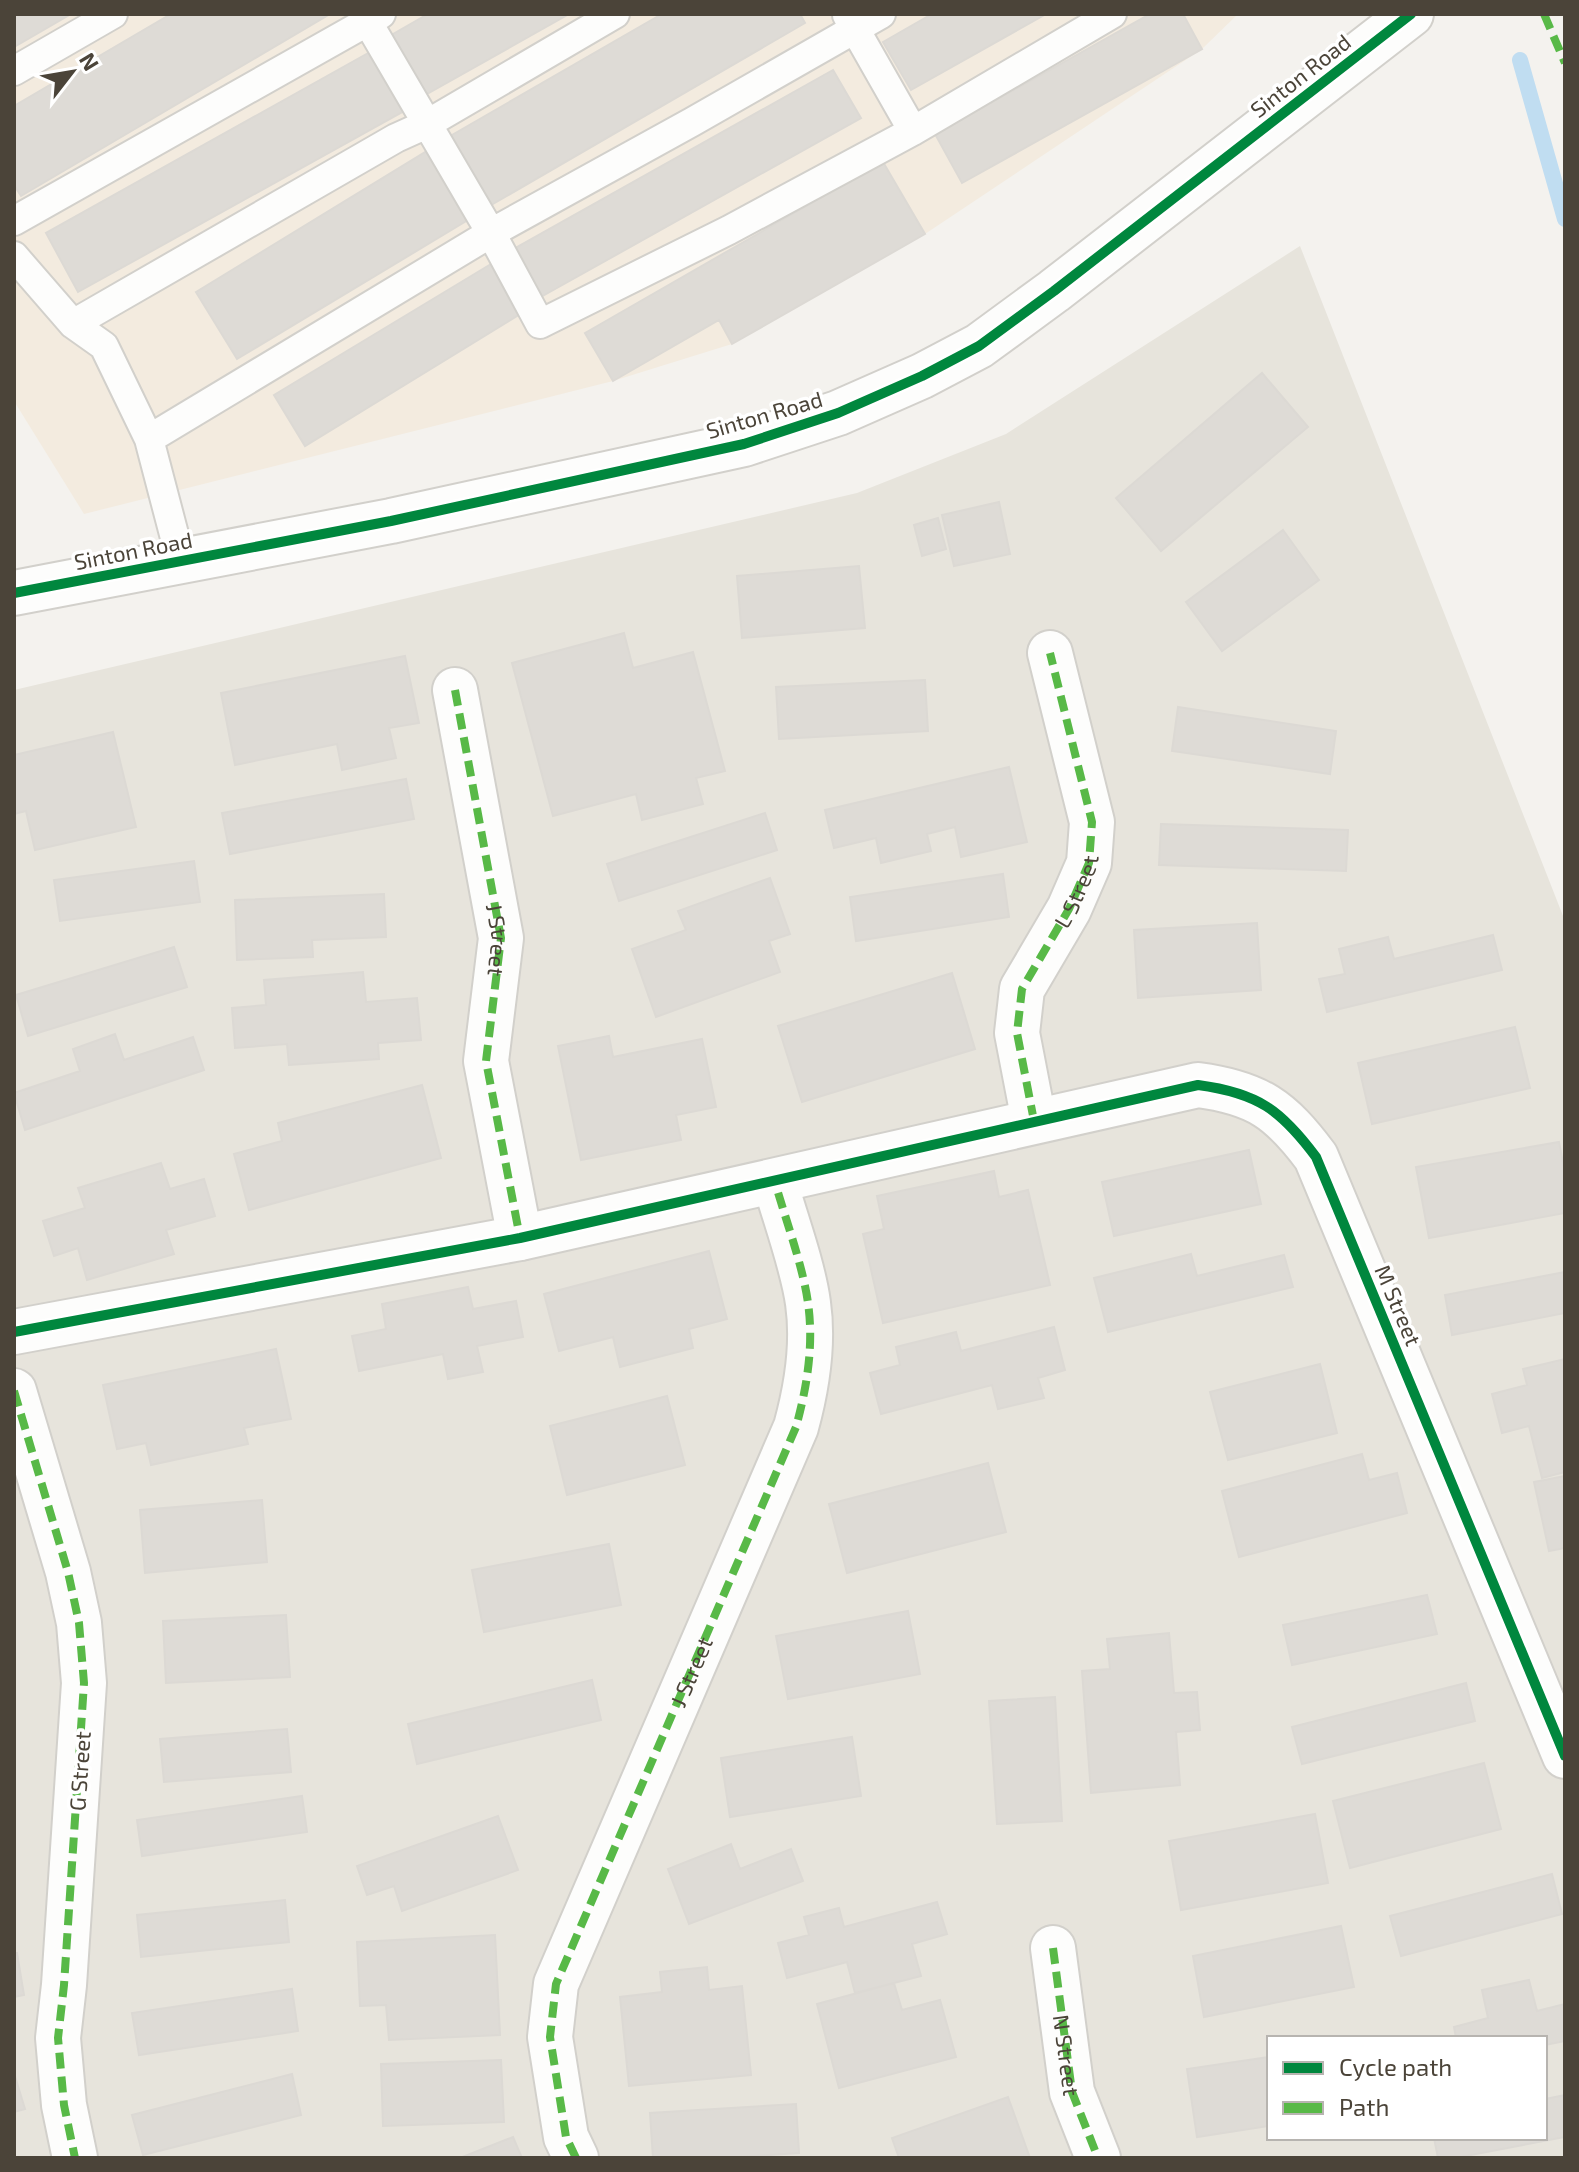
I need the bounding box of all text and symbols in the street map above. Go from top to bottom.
street label: Sinton Road [1245,28,1355,122]
north arrow [32,32,112,112]
text: N [75,48,105,75]
street label: Sinton Road [703,385,825,443]
street label: Sinton Road [72,526,194,574]
street label: L Street [1048,854,1103,932]
street label: J Street [482,901,514,978]
street label: M Street [1370,1261,1428,1349]
street label: J Street [664,1633,717,1711]
street label: G Street [63,1730,95,1812]
street label: N Street [1049,2013,1085,2097]
legend [1267,2036,1547,2140]
text: Cycle path [1339,2052,1452,2081]
text: Path [1339,2092,1389,2121]

